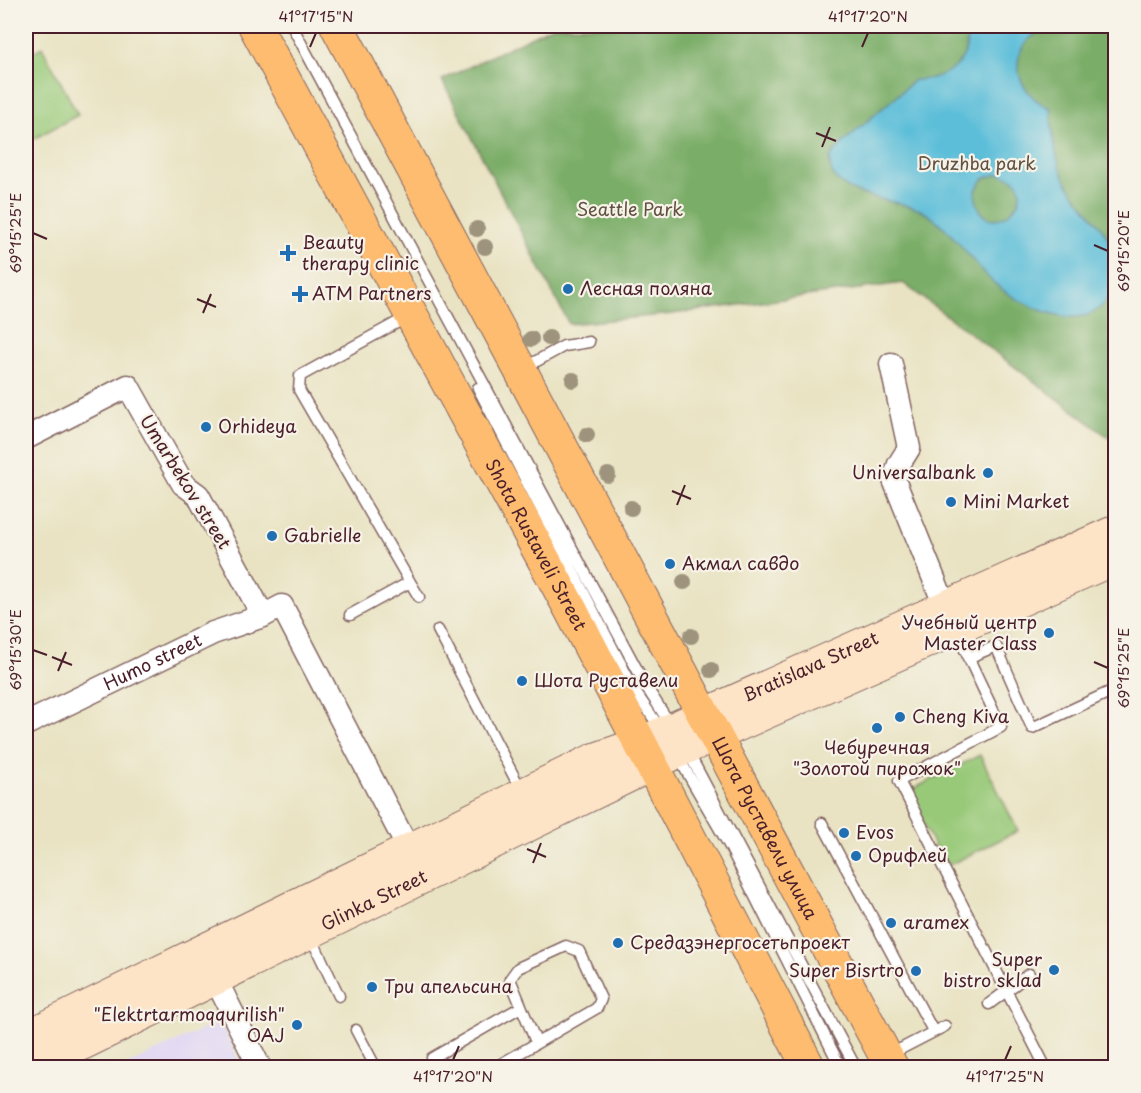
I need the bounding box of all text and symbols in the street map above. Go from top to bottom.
text: 41°17'15"N [278,4,354,27]
text: 41°17'20"N [828,4,908,27]
park label: Druzhba park [918,149,1036,176]
text: 69°15'25"E [3,193,26,273]
park label: Seattle Park [577,195,683,222]
text: 69°15'20"E [1111,210,1134,292]
place label: Beauty therapy clinic [302,228,419,276]
marker: Beauty therapy clinic [279,244,297,262]
place label: Лесная поляна [580,274,713,301]
place label: ATM Partners [312,279,431,306]
marker: Лесная поляна [561,282,575,296]
marker: ATM Partners [293,287,307,301]
street label: Umarbekov street [134,408,239,554]
place label: Orhideya [218,412,297,439]
marker: Orhideya [199,420,213,434]
street label: Shota Rustaveli Street [480,453,594,635]
place label: Universalbank [852,458,976,485]
marker: Universalbank [981,466,995,480]
place label: Mini Market [963,487,1069,514]
marker: Mini Market [944,495,958,509]
place label: Gabrielle [284,521,361,548]
marker: Gabrielle [265,529,279,543]
place label: Акмал савдо [682,549,799,576]
marker: Акмал савдо [663,557,677,571]
place label: Учебный центр Master Class [902,608,1037,656]
text: 69°15'30"E [3,609,26,691]
street label: Bratislava Street [738,624,882,708]
street label: Humo street [98,626,206,696]
marker: Учебный центр Master Class [1042,626,1056,640]
text: 69°15'25"E [1111,628,1134,708]
place label: Шота Руставели [534,666,678,693]
marker: Шота Руставели [515,674,529,688]
place label: Cheng Kiva [912,702,1010,729]
marker: Cheng Kiva [893,710,907,724]
marker: Чебуречная "Золотой пирожок" [870,721,884,735]
street label: Шота Руставели улица [706,731,826,924]
place label: Чебуречная "Золотой пирожок" [793,733,961,781]
place label: Evos [856,818,894,845]
marker: Evos [837,826,851,840]
place label: Орифлей [868,841,947,868]
marker: Орифлей [849,849,863,863]
street label: Glinka Street [316,862,431,937]
place label: aramex [903,908,969,935]
marker: aramex [884,916,898,930]
place label: Средазэнергосетьпроект [630,928,850,955]
marker: Средазэнергосетьпроект [611,936,625,950]
place label: Super bistro sklad [943,945,1043,993]
place label: Super Bisrtro [789,956,904,983]
marker: Super bistro sklad [1047,963,1061,977]
marker: Super Bisrtro [909,964,923,978]
place label: Три апельсина [384,972,513,999]
marker: Три апельсина [365,980,379,994]
place label: "Elektrtarmoqqurilish" OAJ [93,1000,285,1048]
marker: "Elektrtarmoqqurilish" OAJ [290,1018,304,1032]
text: 41°17'20"N [413,1064,493,1087]
text: 41°17'25"N [966,1064,1044,1087]

